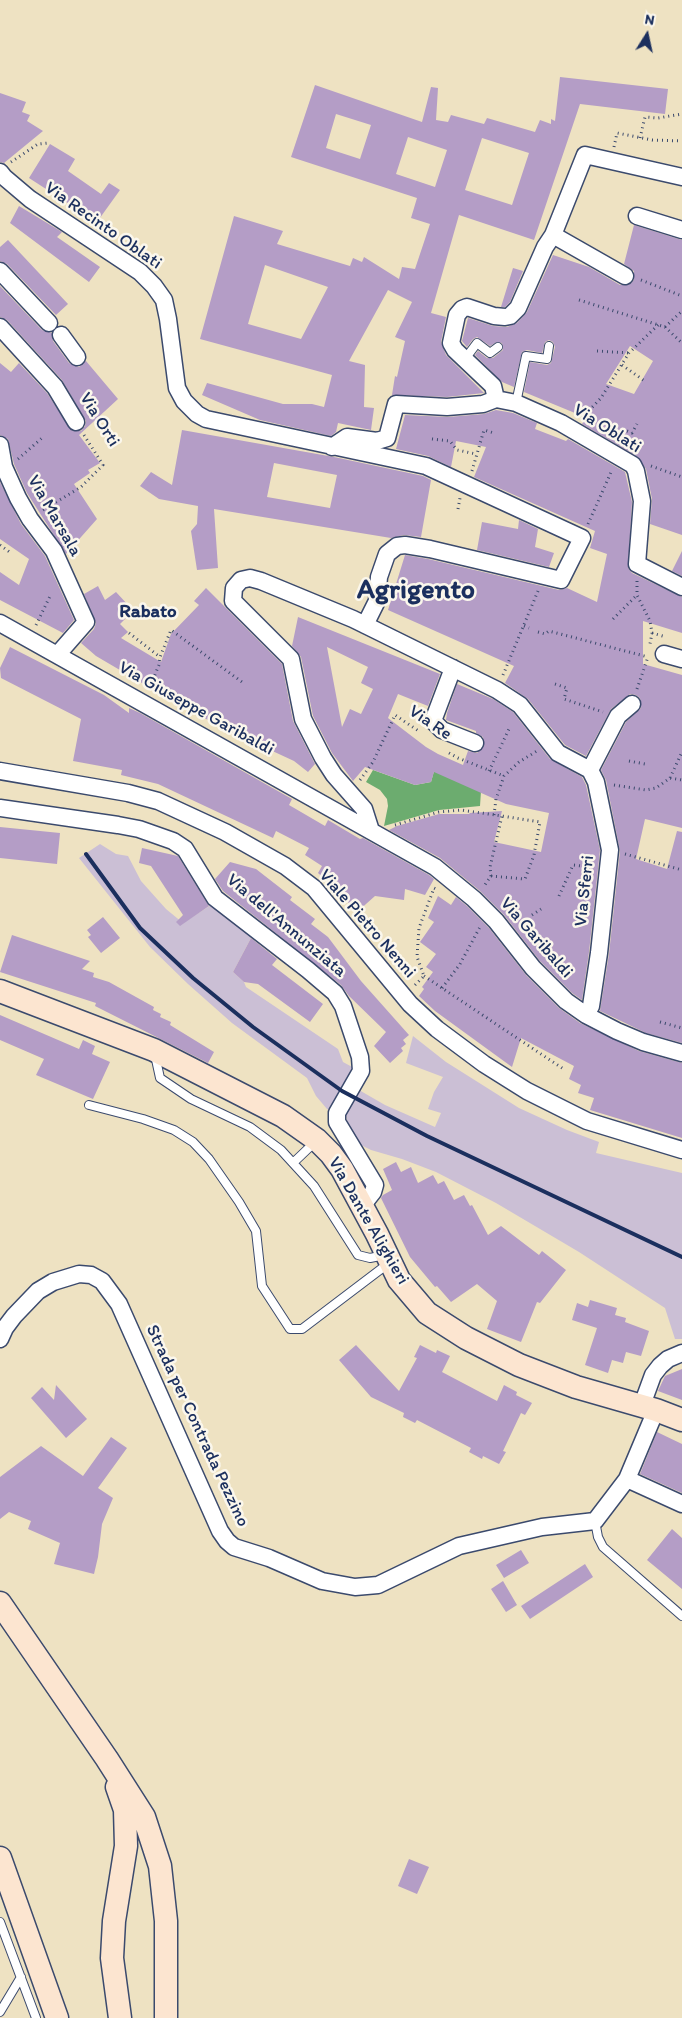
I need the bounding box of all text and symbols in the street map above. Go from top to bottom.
north arrow [622,10,672,60]
text: N [644,11,656,29]
street label: Via Recinto Oblati [40,177,166,275]
street label: Via Orti [74,389,124,451]
street label: Via Oblati [569,400,645,458]
street label: Via Marsala [22,472,86,560]
district label: Agrigento [357,574,475,608]
district label: Rabato [119,601,177,623]
street label: Via Giuseppe Garibaldi [114,657,278,761]
street label: Via Re [404,701,456,745]
street label: Via Sferri [571,854,599,928]
street label: Viale Pietro Nenni [314,865,420,983]
street label: Via dell'Annunziata [222,870,350,982]
street label: Via Garibaldi [495,893,577,983]
street label: Via Dante Alighieri [323,1153,413,1289]
street label: Strada per Contrada Pezzino [141,1322,253,1530]

